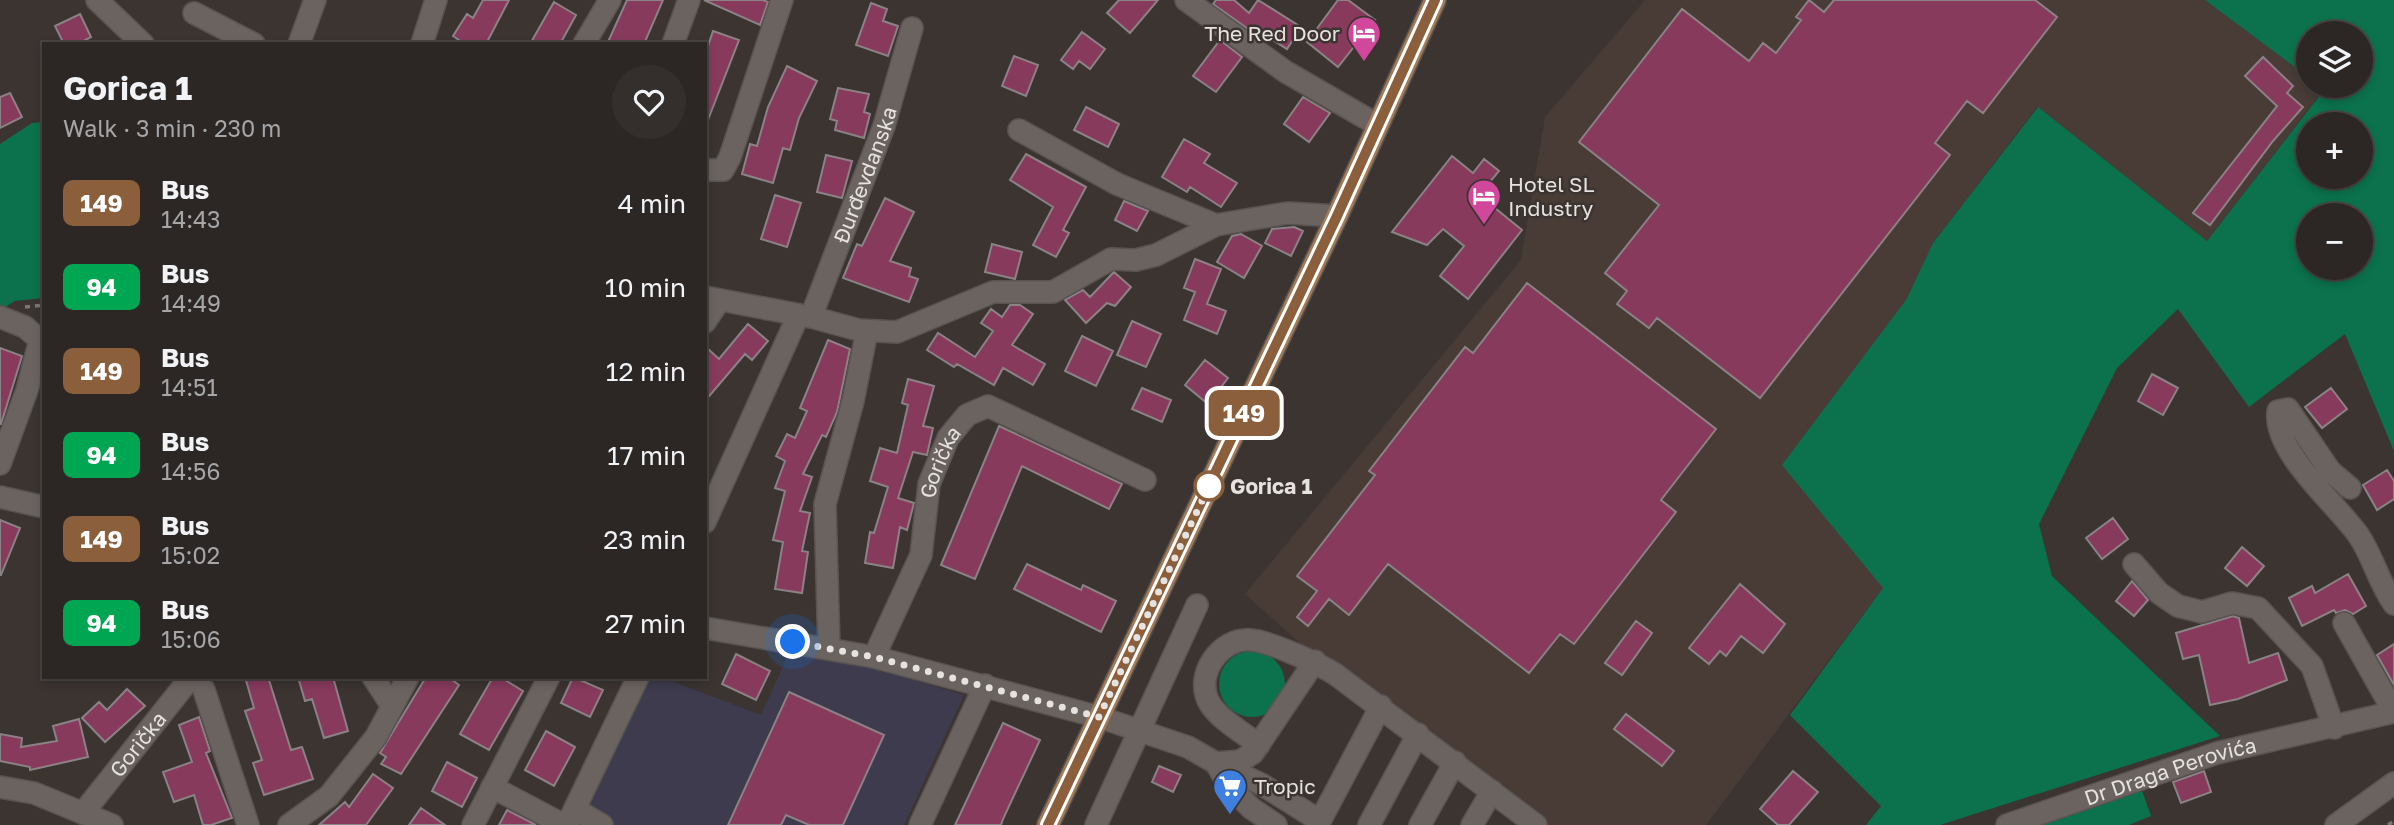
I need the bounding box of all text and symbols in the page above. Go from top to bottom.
hotel icon: The Red Door [1345,14,1383,63]
place label: The Red Door [1204,20,1340,46]
map controls [2296,21,2373,280]
button: layers [2296,21,2373,98]
button: heart [612,65,686,139]
text: Gorica 1 [63,68,192,107]
street label: Đurđevdanska [827,104,902,247]
button: + [2296,112,2373,189]
text: Walk · 3 min · 230 m [63,114,281,142]
place label: Hotel SL Industry [1508,171,1595,221]
text: Bus [161,174,209,205]
hotel icon: Hotel SL Industry [1465,177,1503,226]
text: 149 [80,188,123,217]
text: 4 min [618,188,686,219]
button: − [2296,203,2373,280]
text: 14:43 [161,205,221,233]
text: Bus [161,258,209,289]
text: 94 [86,272,117,301]
text: 10 min [605,272,686,303]
text: 14:49 [161,289,221,317]
text: Bus [161,342,209,373]
text: 149 [80,356,123,385]
text: 12 min [606,356,686,387]
text: 14:51 [161,373,218,401]
line badge: 149 [1204,390,1284,436]
text: 149 [1223,398,1265,427]
street label: Gorička [915,420,966,499]
text: Bus [161,426,209,457]
text: 94 [86,440,117,469]
text: 17 min [607,440,686,471]
text: 14:56 [161,457,220,485]
marker: Gorica 1 [1194,471,1224,501]
place label: Gorica 1 [1230,473,1312,499]
text: Bus [161,510,209,541]
text: 149 [80,524,123,553]
text: 23 min [603,524,686,555]
text: 15:02 [161,541,220,569]
text: Bus [161,594,209,625]
text: 94 [86,608,117,637]
text: 27 min [605,608,686,639]
your location [775,624,810,659]
text: 15:06 [161,625,221,653]
street label: Gorička [104,706,172,782]
street label: Dr Draga Perovića [2081,731,2259,811]
supermarket icon: Tropic [1211,767,1249,816]
place label: Tropic [1254,773,1316,799]

